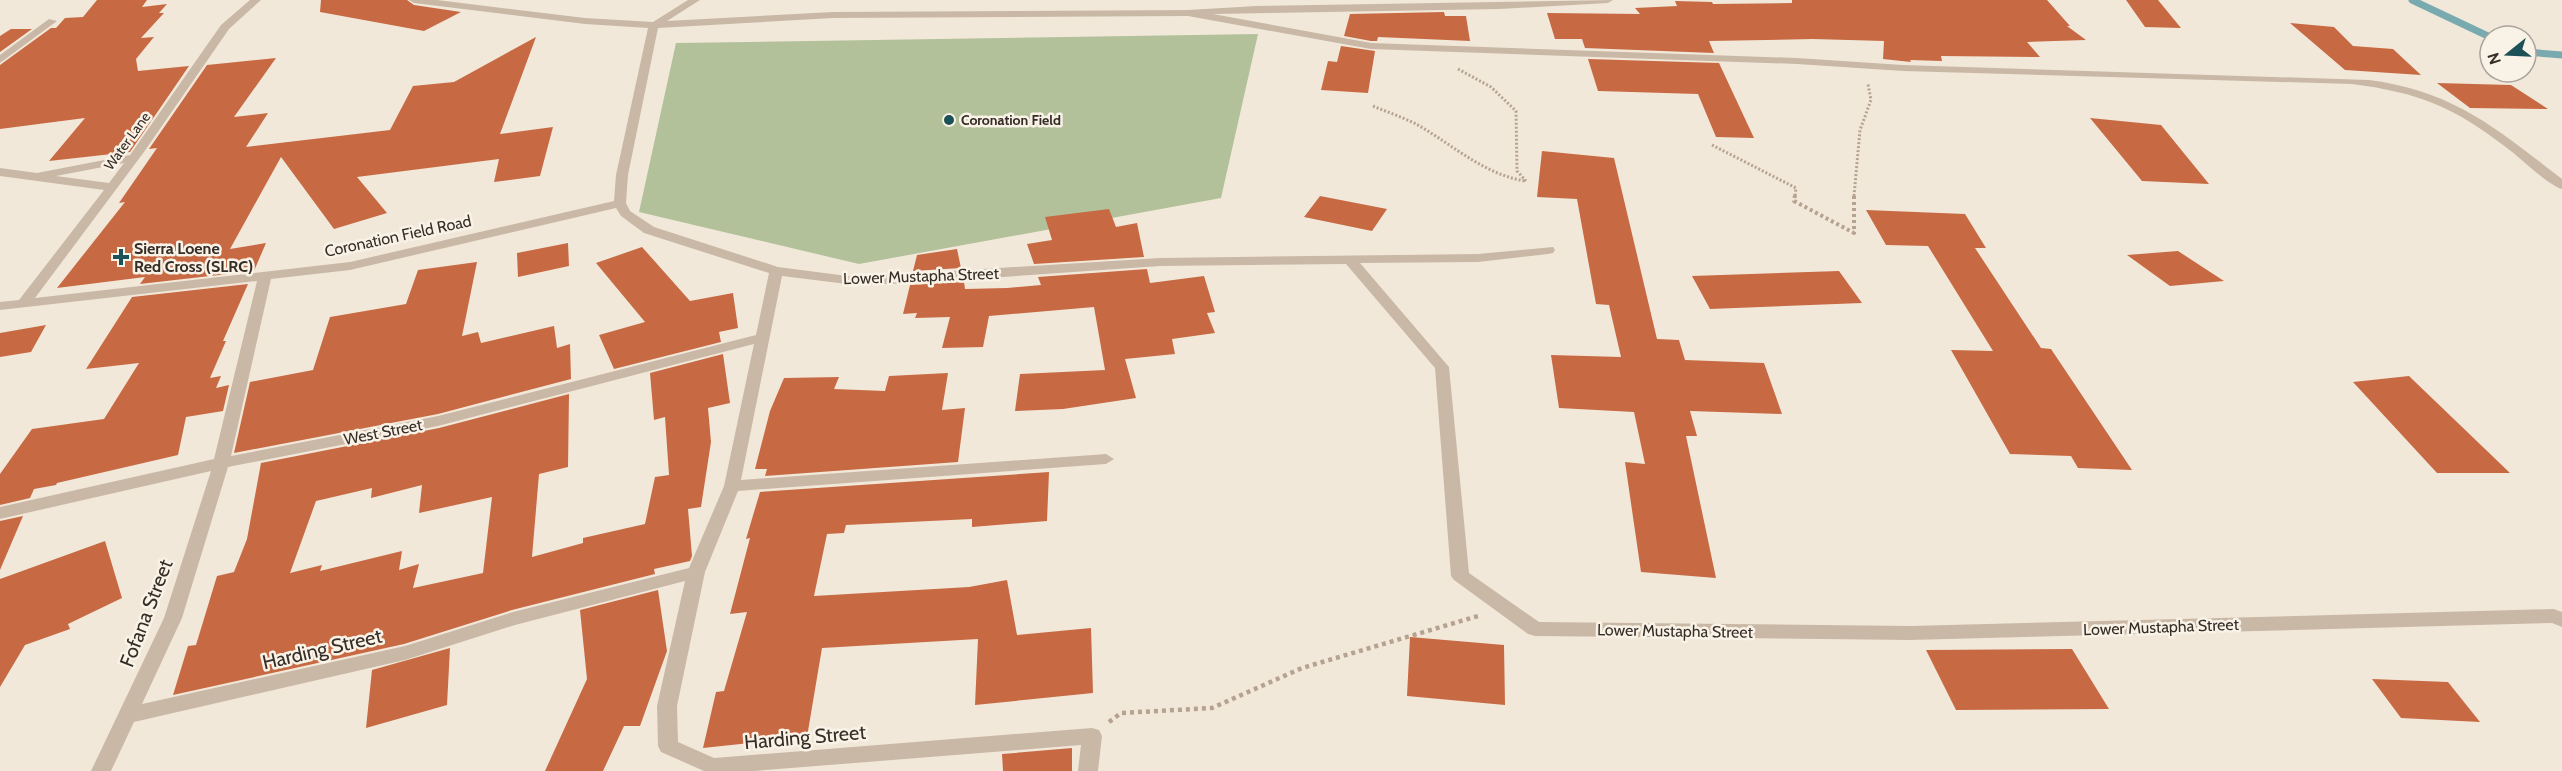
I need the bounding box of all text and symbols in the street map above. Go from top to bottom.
north arrow [2478,24,2538,84]
text: N [2483,50,2505,67]
street label: Water Lane [100,108,154,174]
place label: Coronation Field [961,111,1061,129]
marker: Coronation Field [942,113,956,127]
street label: Coronation Field Road [323,211,473,261]
place label: Sierra Loene Red Cross (SLRC) [134,239,253,276]
marker: Sierra Loene Red Cross (SLRC) [112,248,130,266]
street label: Lower Mustapha Street [843,264,1000,288]
street label: West Street [342,415,424,449]
street label: Fofana Street [114,556,178,670]
street label: Lower Mustapha Street [2083,615,2240,639]
street label: Lower Mustapha Street [1597,620,1754,642]
street label: Harding Street [260,624,384,674]
street label: Harding Street [743,720,867,754]

